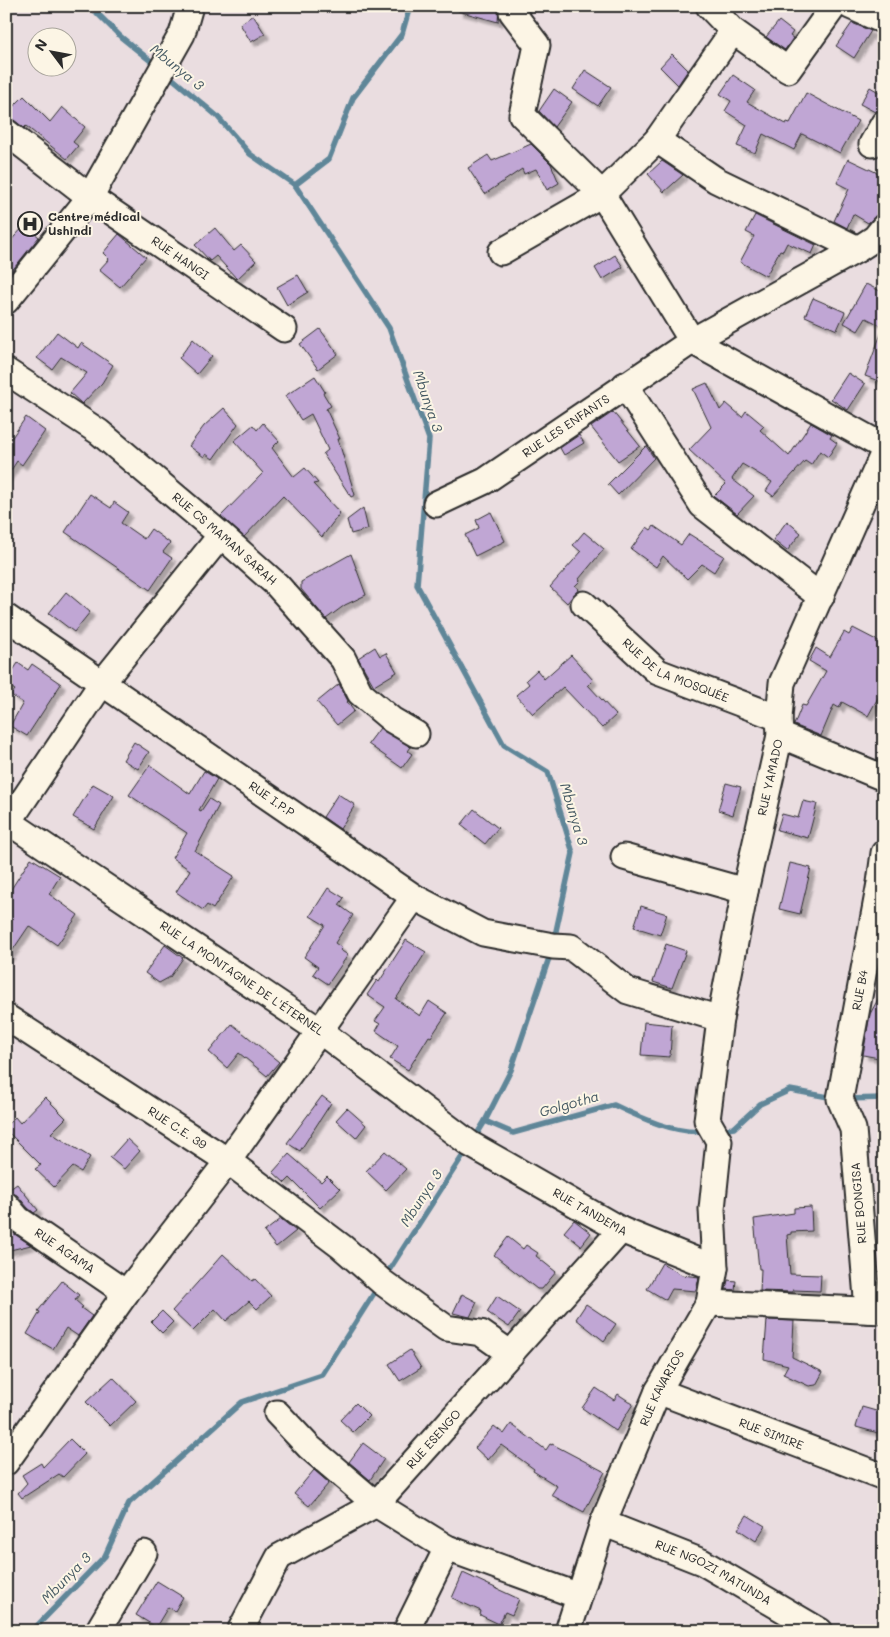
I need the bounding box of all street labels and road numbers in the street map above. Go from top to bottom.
street label: RUE HANGI [149,232,212,283]
street label: RUE LES ENFANTS [519,390,612,461]
street label: RUE CS MAMAN SARAH [169,488,281,588]
street label: RUE DE LA MOSQUÉE [619,634,731,705]
street label: RUE YAMADO [753,737,786,817]
street label: RUE I.P.P [246,777,298,820]
street label: RUE LA MONTAGNE DE L'ÉTERNEL [157,917,328,1039]
street label: RUE B4 [848,968,871,1012]
street label: RUE C.E. 39 [145,1102,210,1152]
street label: RUE BONGISA [846,1162,870,1244]
street label: RUE TANDEMA [550,1184,630,1239]
street label: RUE AGAMA [32,1224,99,1276]
street label: RUE KAVARIOS [635,1346,687,1428]
street label: RUE ESENGO [402,1406,464,1472]
street label: RUE SIMIRE [737,1414,806,1453]
street label: RUE NGOZI MATUNDA [653,1535,775,1608]

